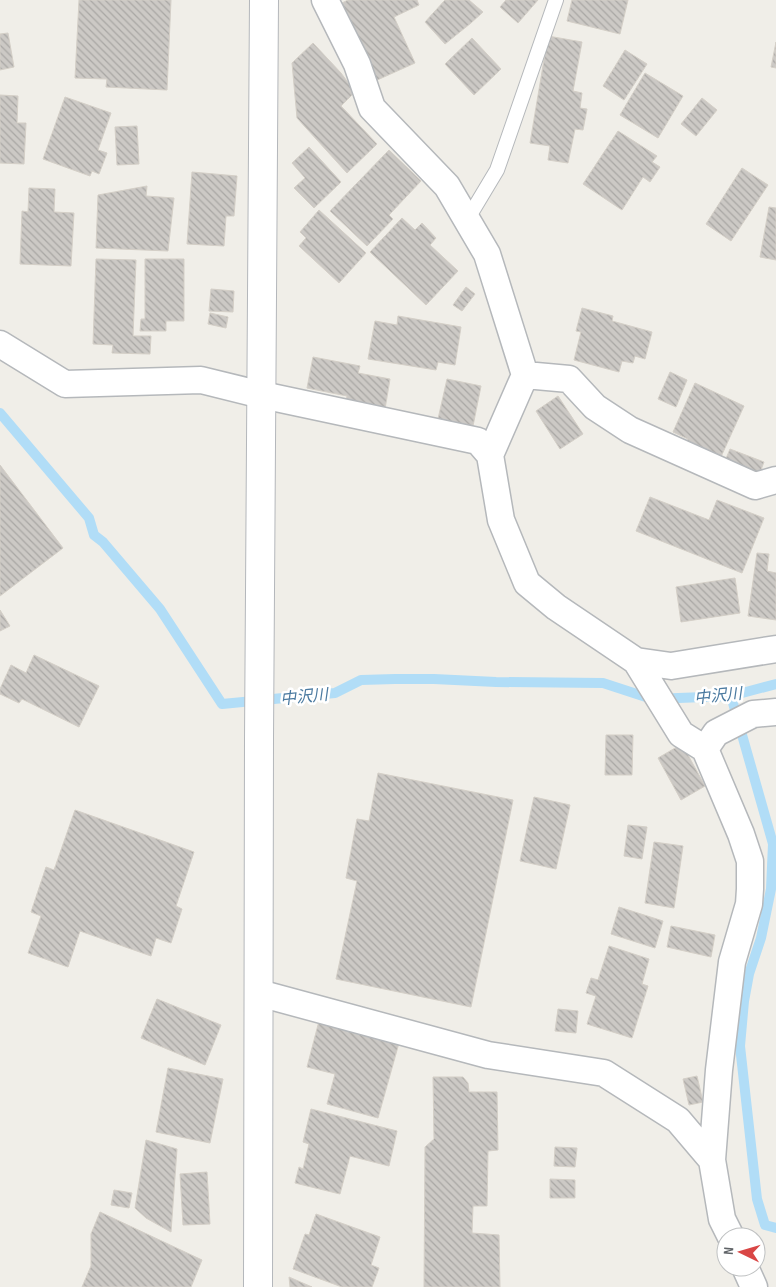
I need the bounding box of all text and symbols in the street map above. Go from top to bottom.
water label: 中沢川 [693,684,745,708]
water label: 中沢川 [279,685,331,709]
north arrow [716,1227,766,1277]
text: N [720,1246,737,1255]

